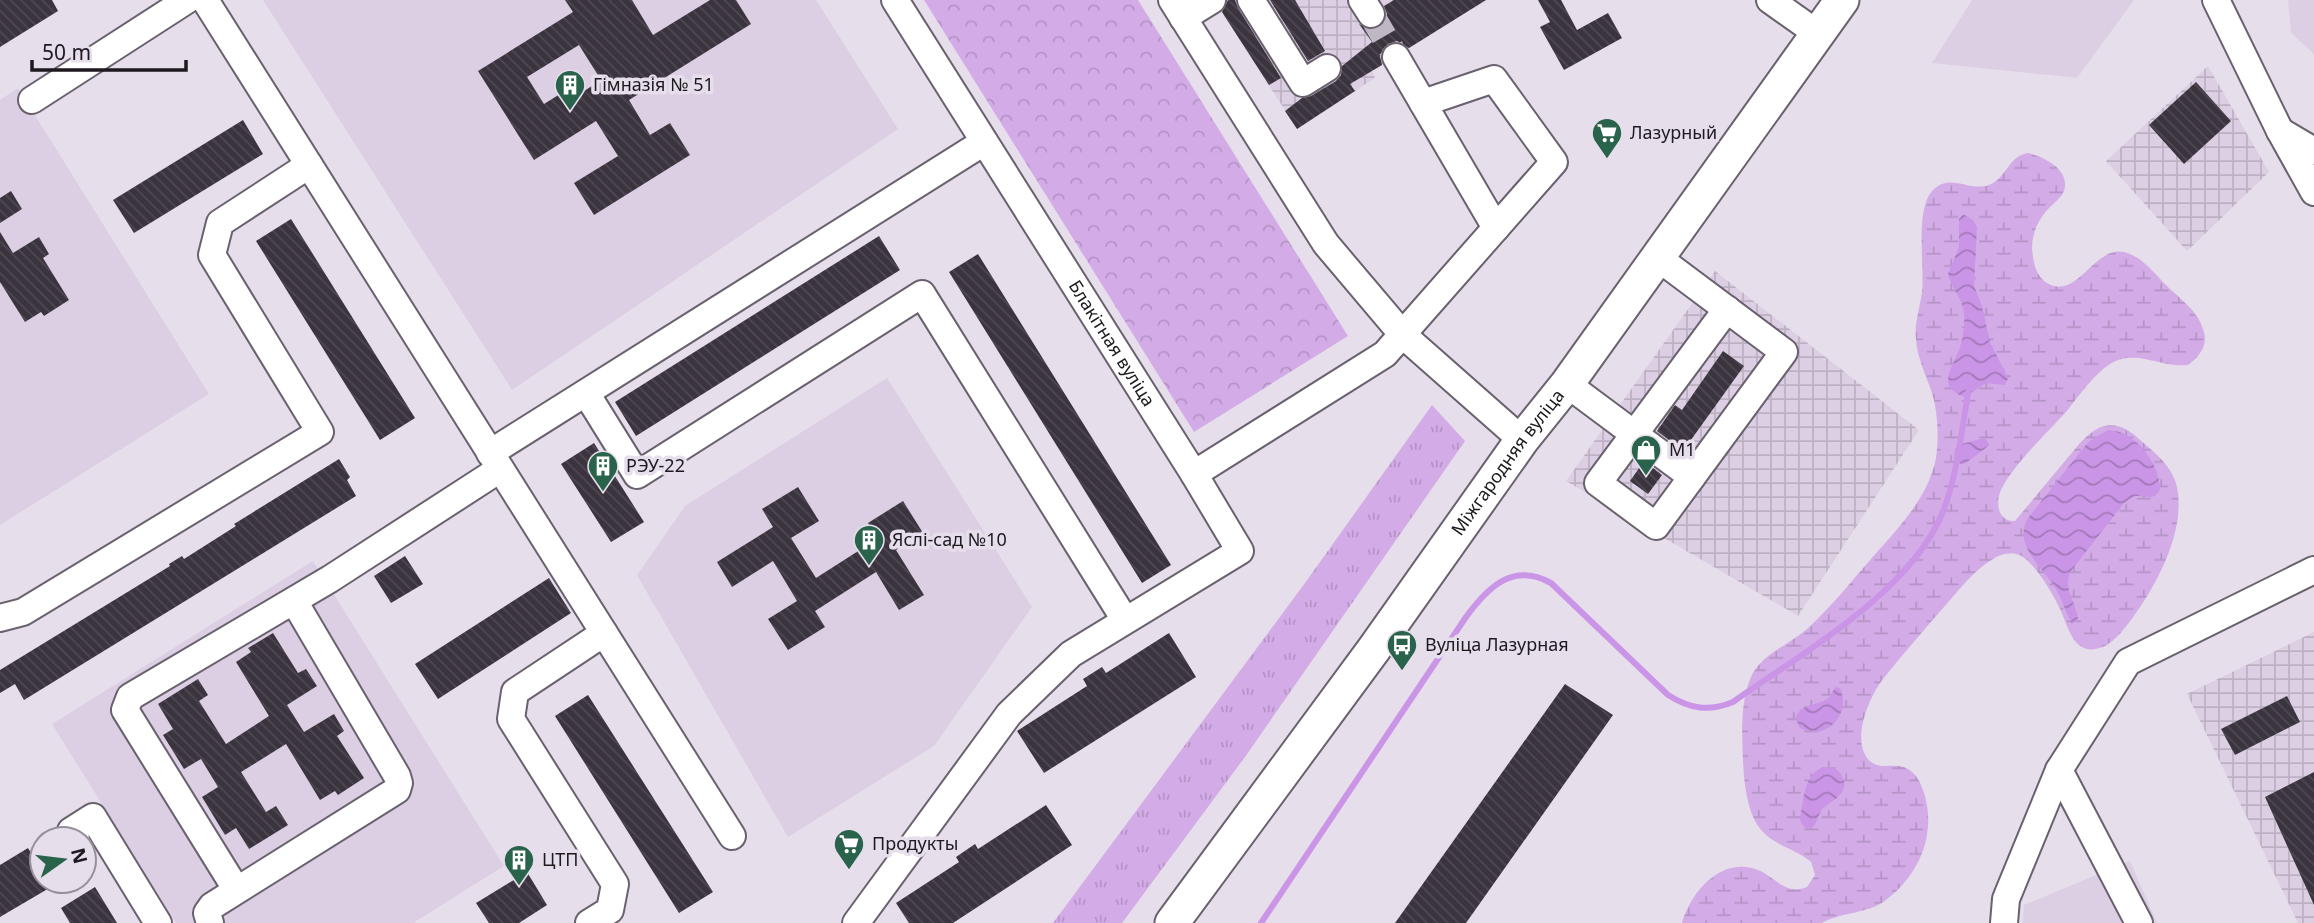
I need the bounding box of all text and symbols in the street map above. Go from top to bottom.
scale bar [32,28,186,72]
text: 50 m [42,38,91,66]
building icon: Гімназія № 51 [553,68,587,112]
place label: Гімназія № 51 [593,72,714,96]
supermarket icon: Лазурный [1590,116,1624,160]
place label: Лазурный [1630,120,1717,144]
street label: Блакітная вуліца [1064,275,1161,411]
street label: Міжгародняя вуліца [1445,384,1569,540]
shop icon: М1 [1629,433,1663,477]
place label: М1 [1669,437,1696,461]
building icon: РЭУ-22 [586,449,620,493]
place label: РЭУ-22 [626,453,685,477]
building icon: Яслі-сад №10 [852,523,886,567]
place label: Яслі-сад №10 [892,527,1007,551]
bus stop icon: Вуліца Лазурная [1385,628,1419,672]
place label: Вуліца Лазурная [1425,632,1569,656]
north arrow [28,825,98,895]
supermarket icon: Продукты [832,827,866,871]
place label: Продукты [872,831,958,855]
building icon: ЦТП [502,843,536,887]
text: N [65,845,94,867]
place label: ЦТП [542,847,579,871]

